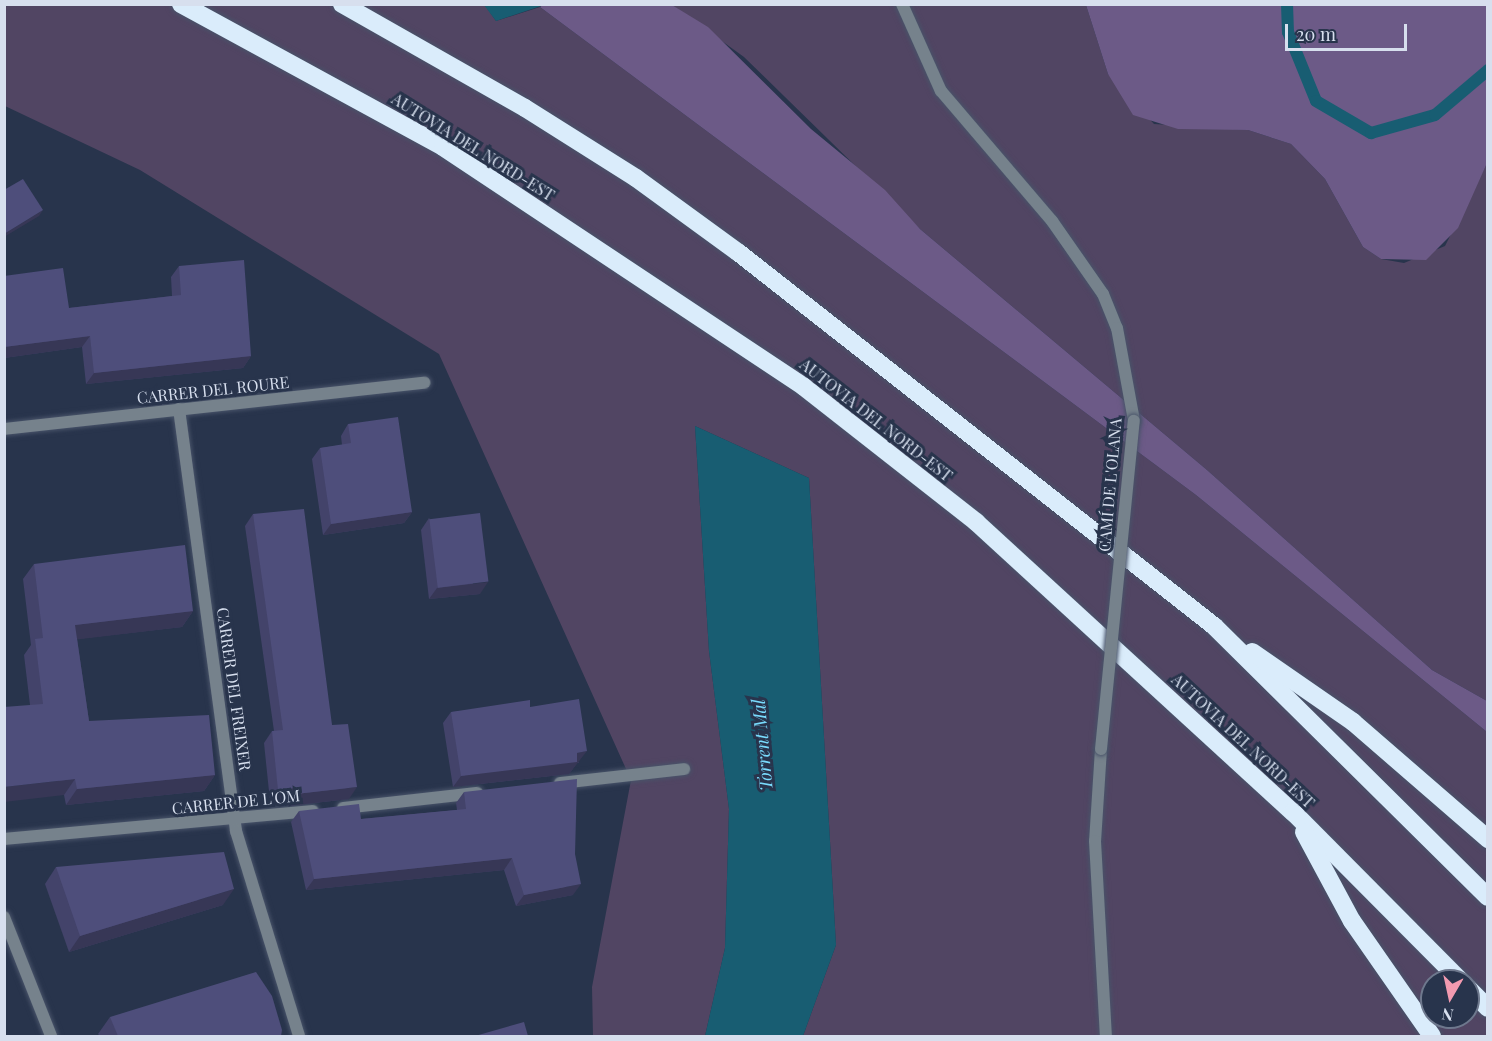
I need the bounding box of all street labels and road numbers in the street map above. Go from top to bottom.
street label: AUTOVIA DEL NORD-EST [388,89,558,205]
street label: AUTOVIA DEL NORD-EST [796,355,956,485]
street label: CARRER DEL ROURE [136,372,290,408]
street label: CAMÍ DE L'OLANA [1095,417,1125,553]
street label: CARRER DEL FREIXER [213,606,255,772]
street label: AUTOVIA DEL NORD-EST [1168,670,1318,812]
street label: CARRER DE L'OM [171,786,301,818]

